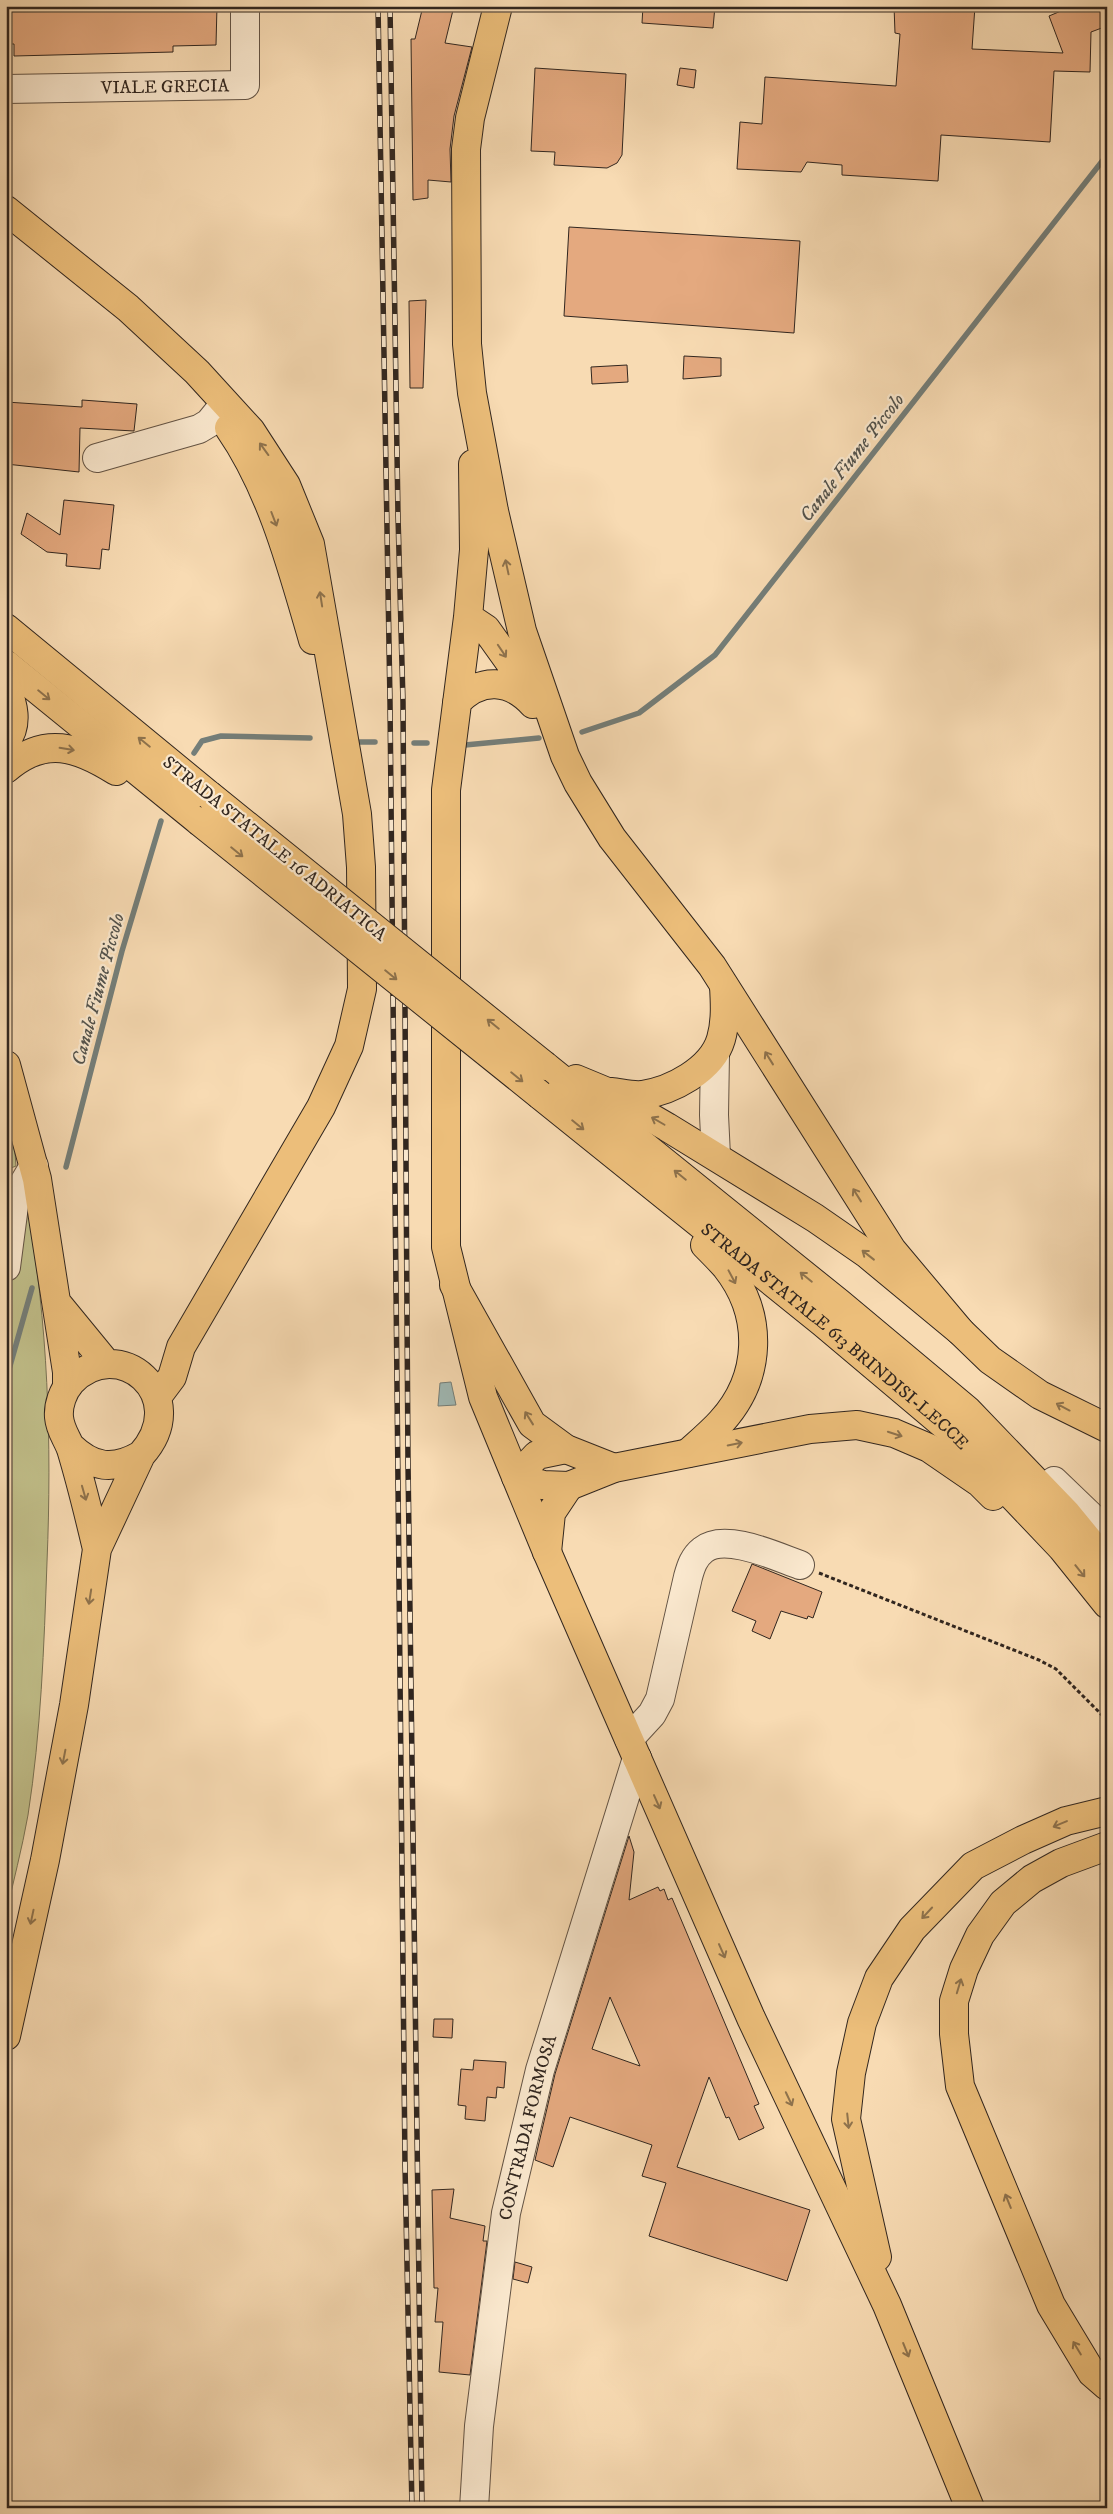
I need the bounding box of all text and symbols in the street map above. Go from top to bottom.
street label: VIALE GRECIA [100,75,230,99]
water label: Canale Fiume Piccolo [795,389,909,527]
one-way arrow [258,443,269,456]
one-way arrow [270,511,279,526]
one-way arrow [502,559,511,575]
one-way arrow [316,592,326,608]
one-way arrow [497,643,507,657]
one-way arrow [37,690,50,701]
one-way arrow [138,736,151,747]
one-way arrow [59,745,75,755]
street label: STRADA STATALE 16 ADRIATICA [158,752,391,946]
one-way arrow [230,846,243,857]
water label: Canale Fiume Piccolo [67,911,130,1068]
one-way arrow [384,970,397,981]
one-way arrow [487,1019,500,1030]
one-way arrow [764,1051,774,1065]
one-way arrow [511,1071,524,1082]
one-way arrow [651,1116,665,1126]
one-way arrow [571,1120,584,1131]
one-way arrow [674,1169,687,1180]
one-way arrow [851,1188,861,1202]
street label: STRADA STATALE 613 BRINDISI-LECCE [696,1219,973,1455]
one-way arrow [862,1250,875,1261]
one-way arrow [727,1270,737,1285]
one-way arrow [800,1271,813,1282]
one-way arrow [1056,1402,1071,1411]
one-way arrow [524,1411,534,1425]
one-way arrow [887,1430,903,1440]
one-way arrow [727,1439,743,1448]
one-way arrow [79,1485,89,1501]
one-way arrow [1074,1564,1085,1577]
one-way arrow [85,1589,95,1605]
one-way arrow [59,1749,68,1765]
one-way arrow [652,1794,662,1809]
one-way arrow [1053,1819,1068,1829]
one-way arrow [921,1907,933,1920]
one-way arrow [27,1908,36,1924]
one-way arrow [717,1943,727,1958]
one-way arrow [954,1979,964,1995]
street label: CONTRADA FORMOSA [495,2032,562,2222]
one-way arrow [785,2091,795,2106]
one-way arrow [843,2113,853,2129]
one-way arrow [1003,2194,1013,2209]
one-way arrow [902,2342,911,2357]
one-way arrow [1072,2342,1082,2356]

